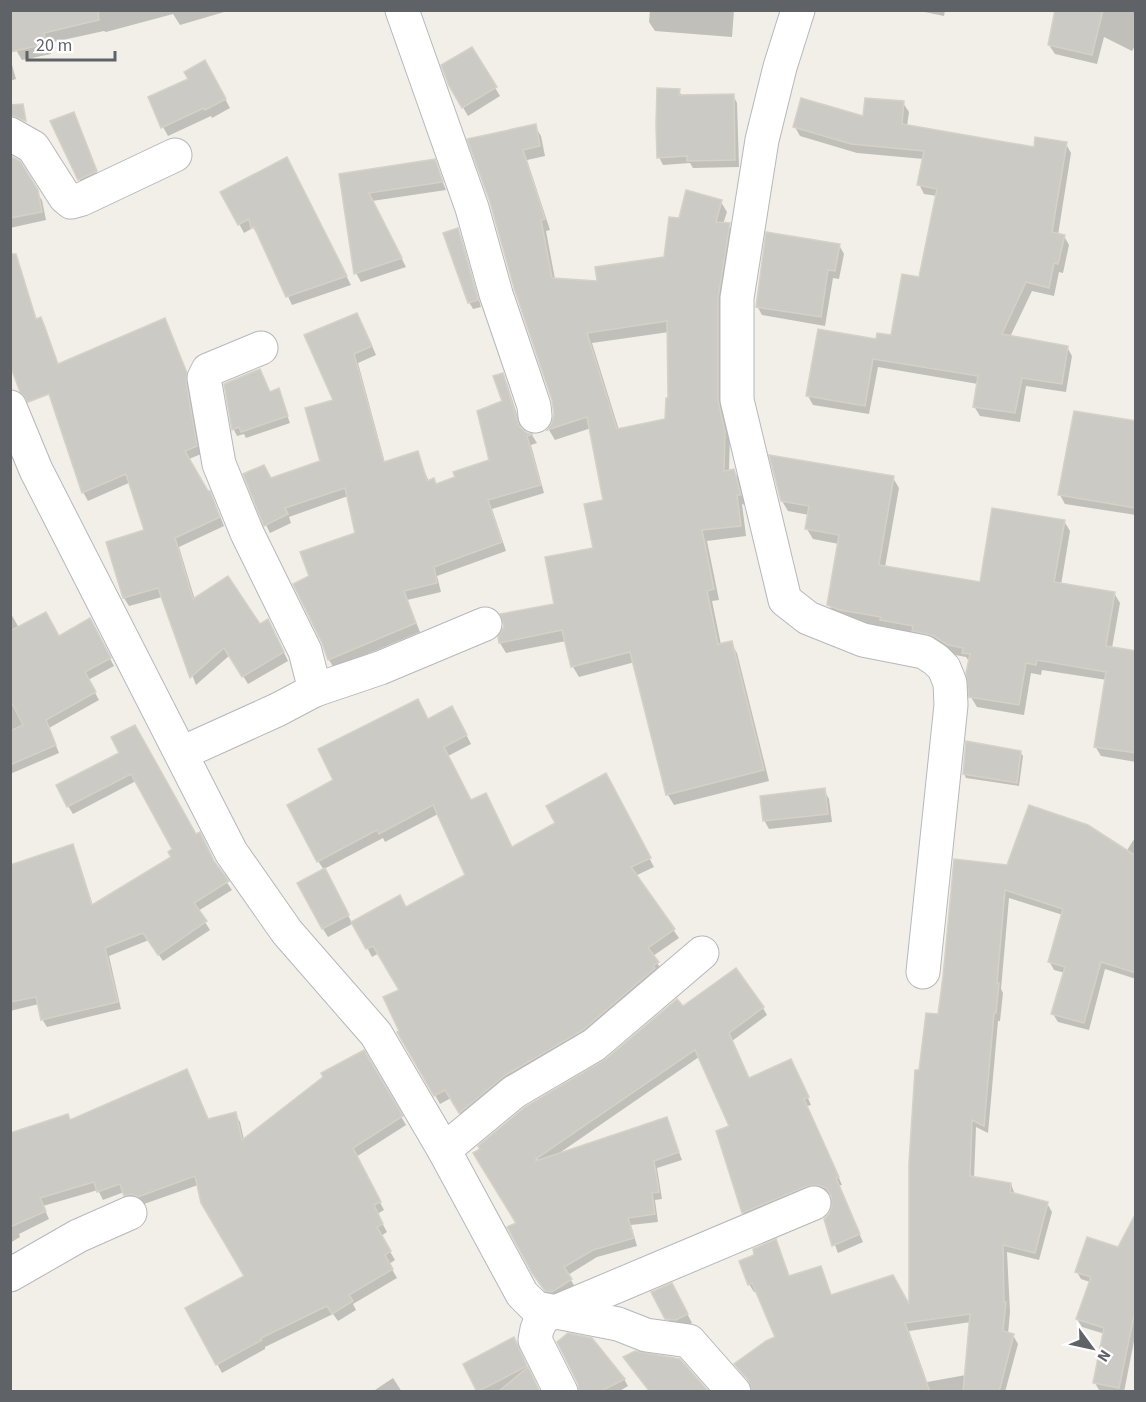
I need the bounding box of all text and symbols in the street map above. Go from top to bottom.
scale bar [27,24,116,62]
text: 20 m [36,33,72,58]
north arrow [1062,1318,1122,1378]
text: N [1092,1345,1116,1366]

